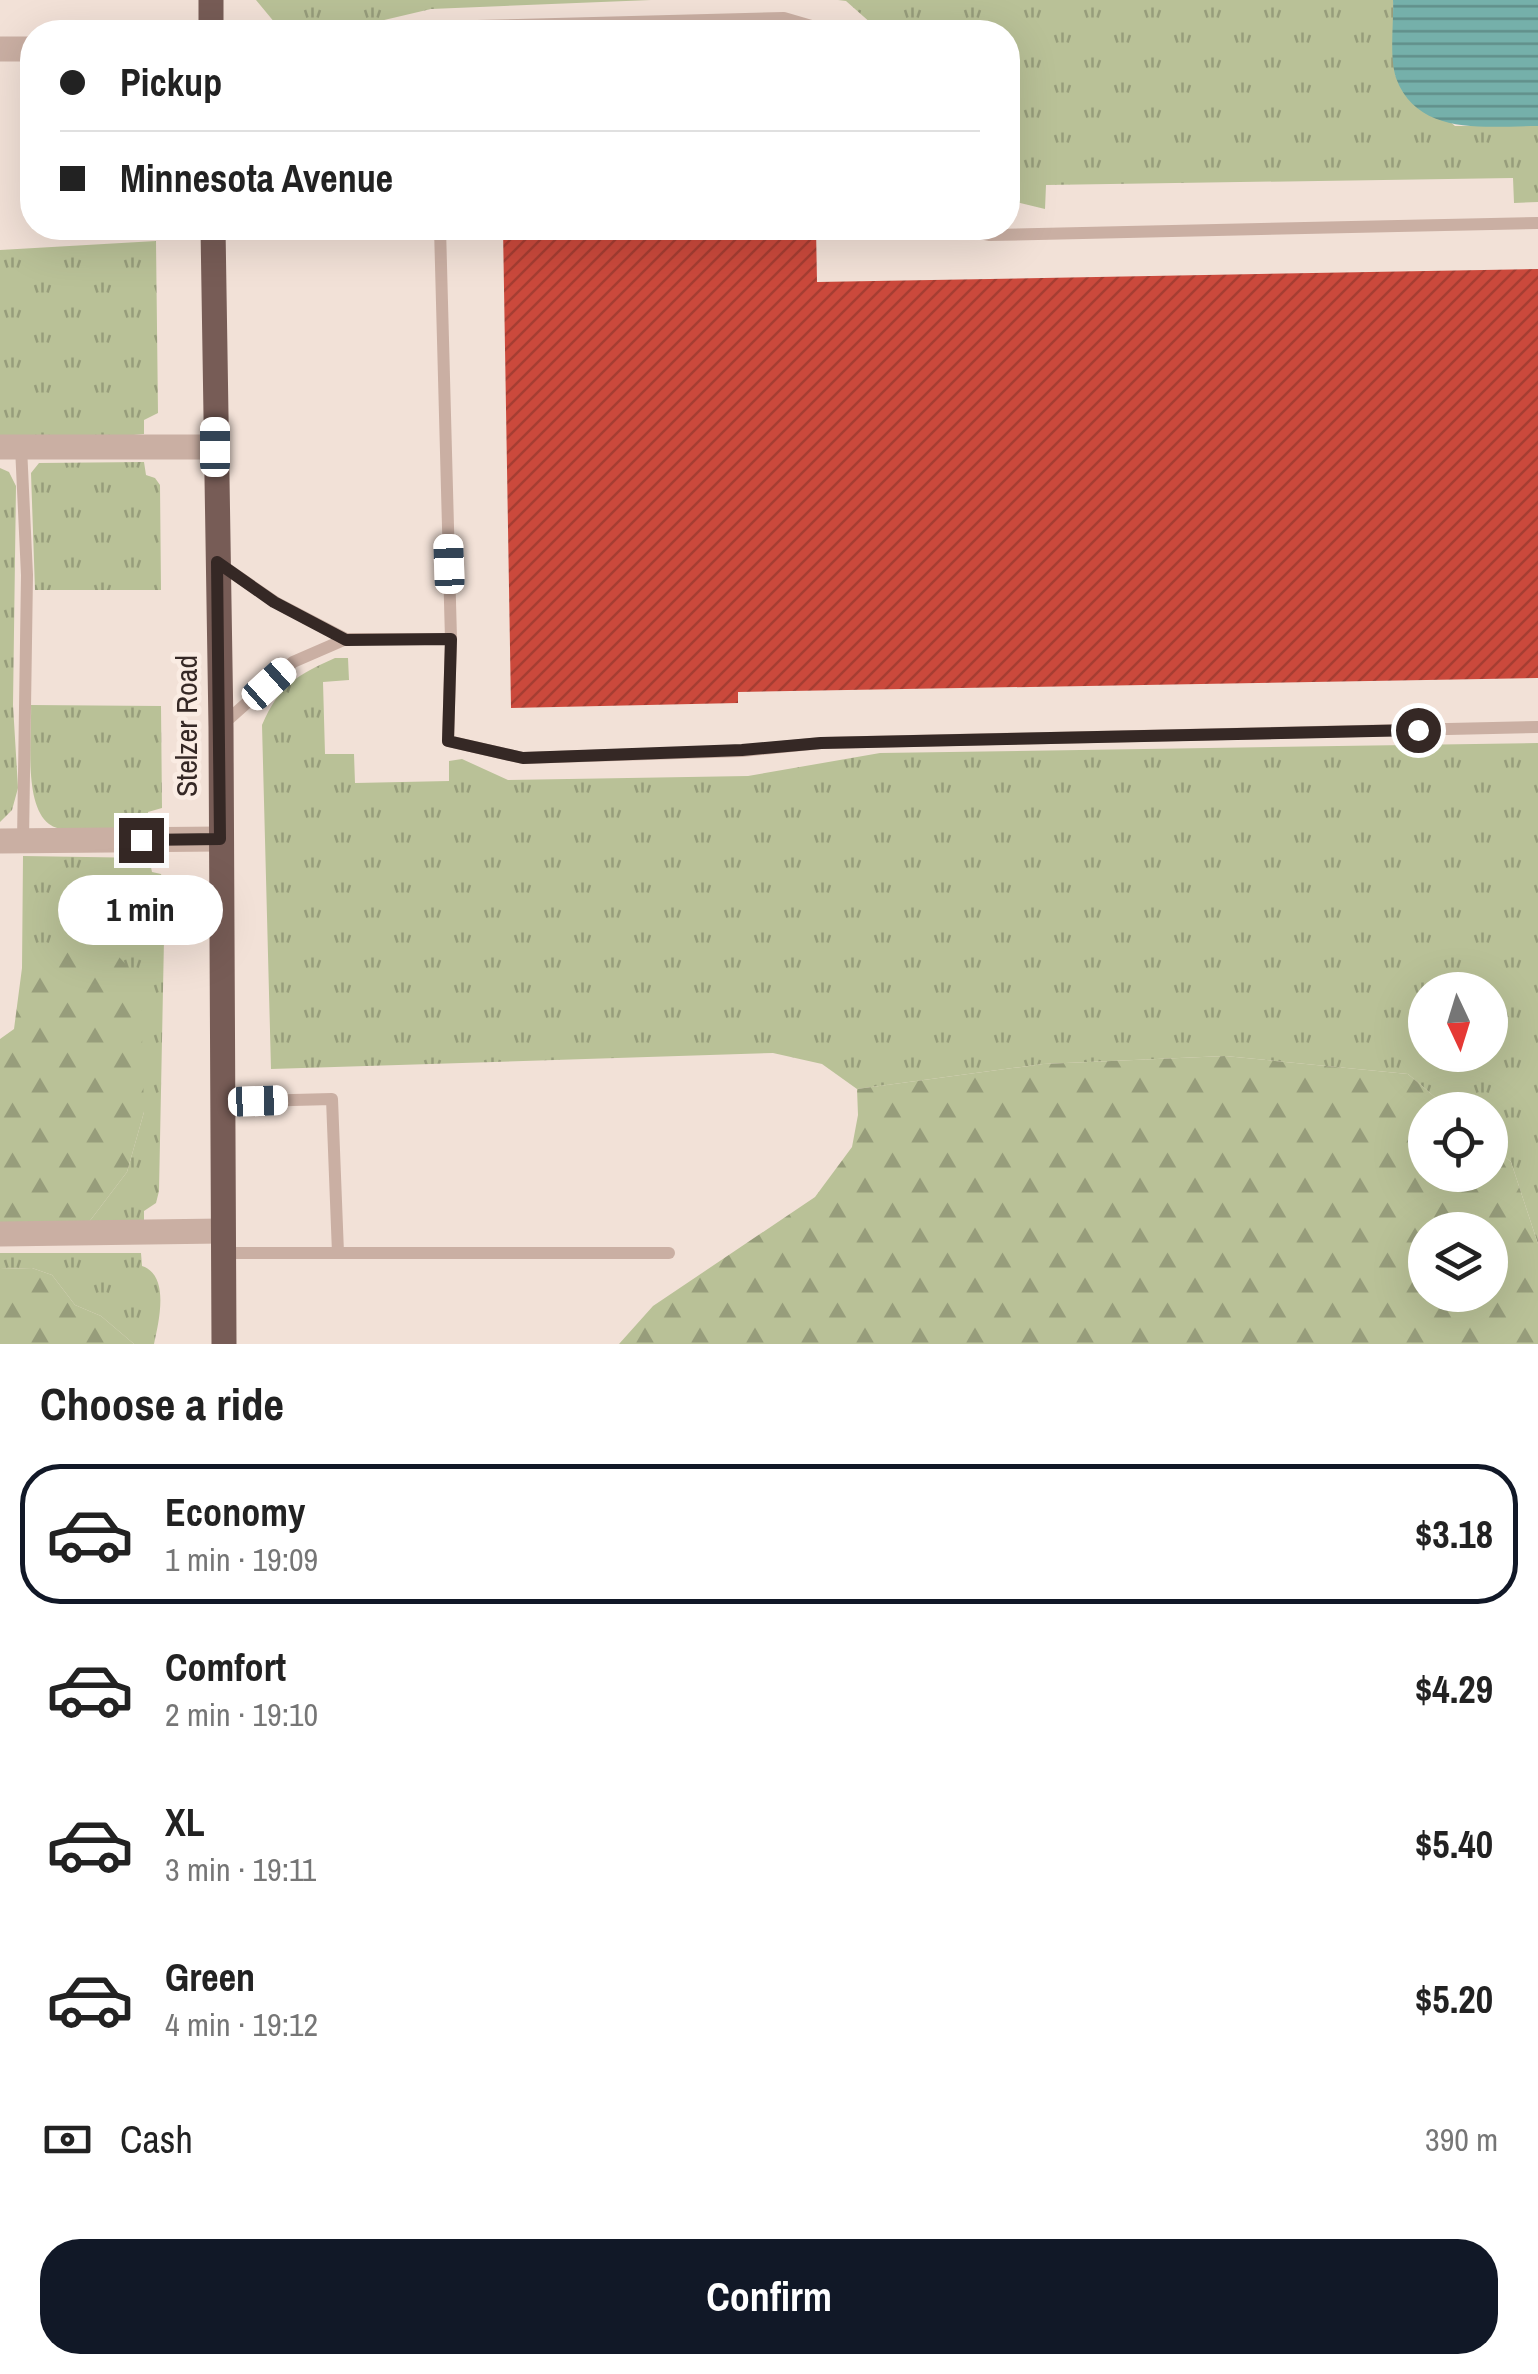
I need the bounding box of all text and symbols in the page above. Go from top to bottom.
text: Pickup [120,57,222,108]
text: Minnesota Avenue [120,153,393,204]
car [200,417,230,477]
car [433,533,465,595]
car [237,653,301,715]
street label: Stelzer Road [166,655,206,797]
route start [1396,708,1441,753]
route end [119,818,164,863]
callout: 1 min [58,875,224,945]
text: 1 min [106,888,175,931]
north arrow [1408,972,1508,1072]
map controls [1408,972,1508,1312]
car [227,1085,289,1117]
button: locate [1408,1092,1508,1192]
button: layers [1408,1212,1508,1312]
text: Choose a ride [40,1373,284,1434]
text: Economy [165,1487,305,1538]
icon: car [45,1489,135,1579]
text: $3.18 [1415,1509,1493,1560]
text: 1 min · 19:09 [165,1538,318,1581]
text: Comfort [165,1642,286,1693]
icon: car [45,1644,135,1734]
text: $4.29 [1415,1664,1493,1715]
text: 2 min · 19:10 [165,1693,318,1736]
text: XL [165,1797,205,1848]
icon: car [45,1799,135,1889]
text: $5.40 [1415,1819,1493,1870]
text: 3 min · 19:11 [165,1848,316,1891]
text: Green [165,1952,255,2003]
icon: car [45,1954,135,2044]
text: $5.20 [1415,1974,1493,2025]
text: 4 min · 19:12 [165,2003,318,2046]
icon: cash [40,2112,95,2167]
text: Cash [120,2114,193,2165]
text: 390 m [1425,2118,1498,2161]
button: Confirm [40,2239,1498,2354]

